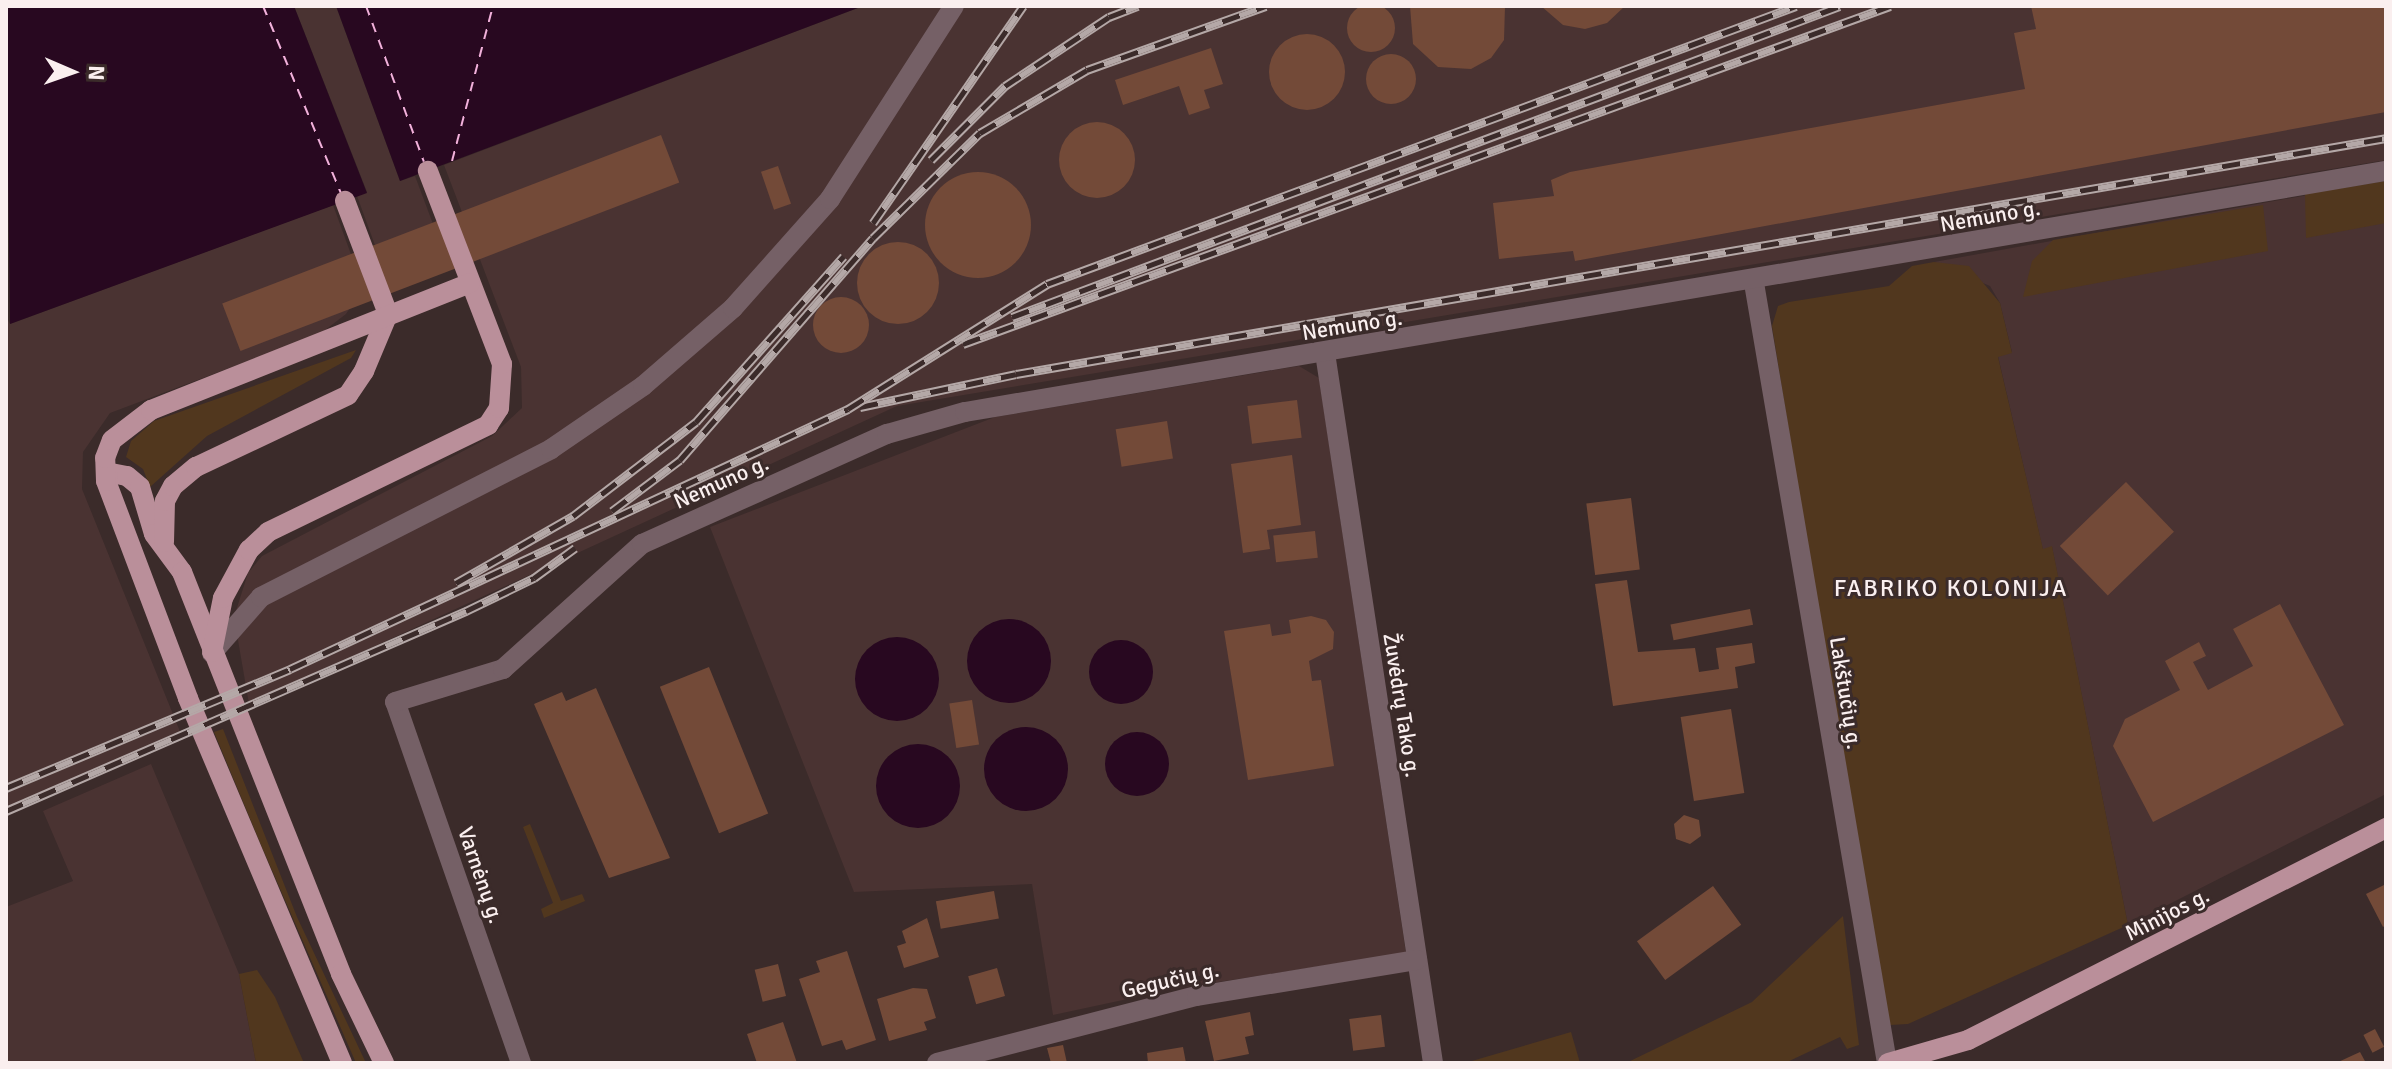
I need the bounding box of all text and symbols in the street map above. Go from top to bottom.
north arrow [32,32,112,112]
text: N [83,65,110,81]
street label: Nemuno g. [1938,194,2042,238]
street label: Nemuno g. [1300,304,1404,346]
street label: Nemuno g. [669,449,773,515]
district label: FABRIKO KOLONIJA [1834,575,2068,603]
street label: Žuvėdrų Tako g. [1378,631,1426,779]
street label: Lakštučių g. [1824,635,1868,751]
street label: Varnėnų g. [452,823,510,927]
street label: Minijos g. [2120,882,2214,946]
street label: Gegučių g. [1119,956,1221,1004]

